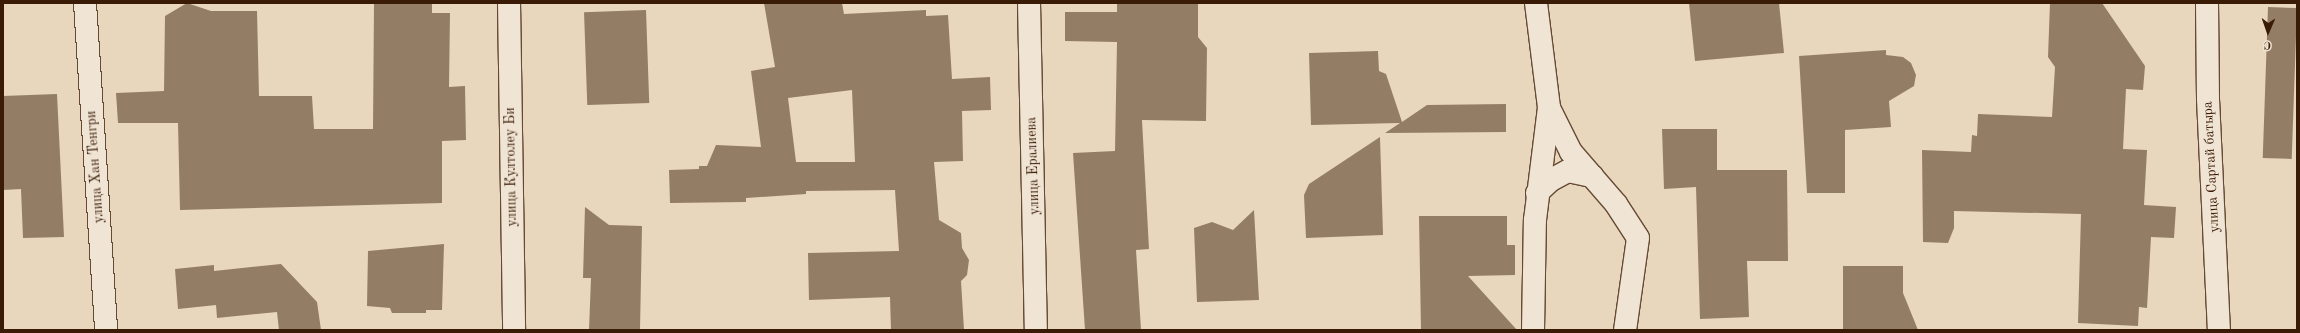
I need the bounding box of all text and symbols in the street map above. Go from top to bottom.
north arrow [2248,12,2288,52]
text: С [2264,39,2271,50]
street label: улица Сартай батыра [2199,101,2223,233]
street label: улица Култолеу Би [502,107,520,227]
street label: улица Хан Тенгри [83,110,107,224]
street label: улица Ералиева [1023,117,1043,215]

